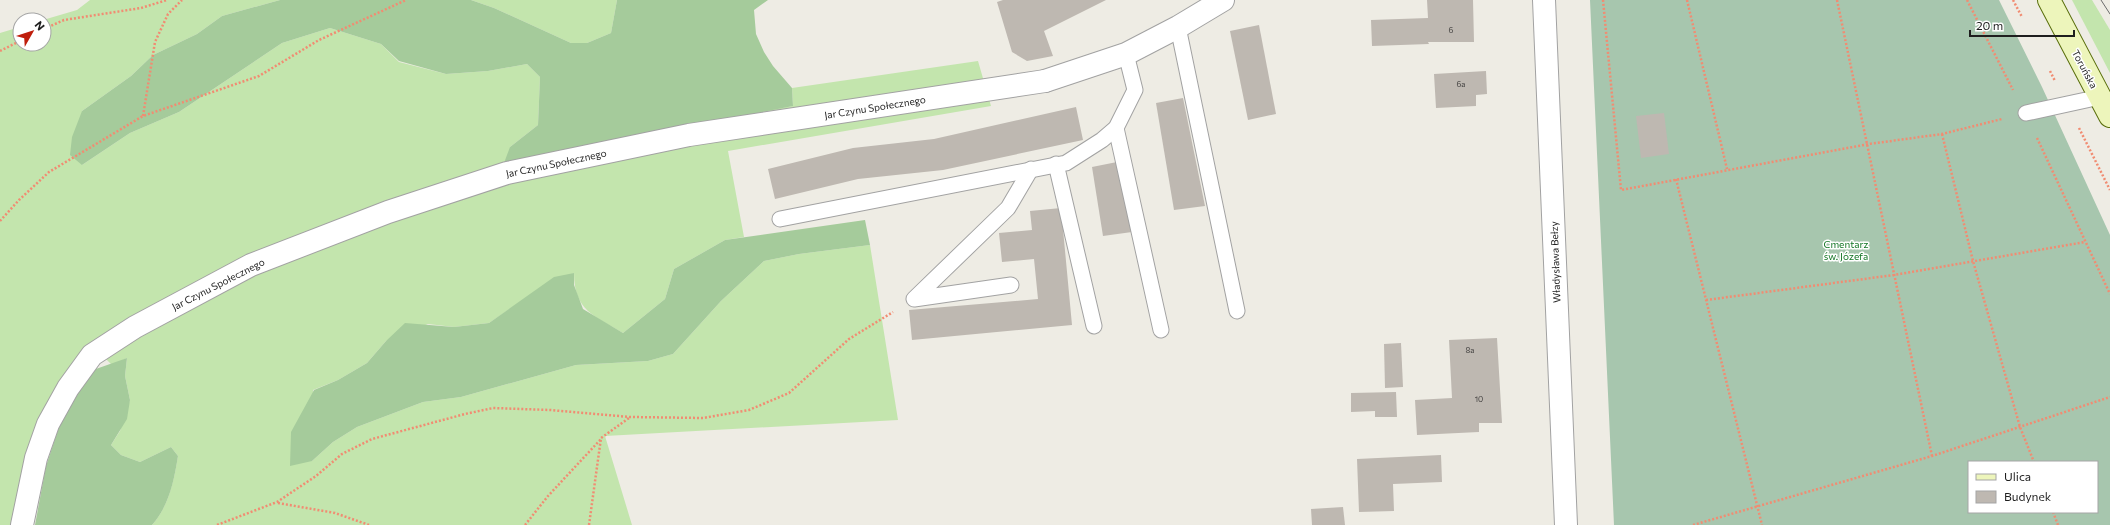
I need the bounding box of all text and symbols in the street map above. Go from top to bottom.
north arrow [12,12,52,52]
scale bar [1970,12,2074,38]
text: N [33,18,48,33]
text: 20 m [1976,18,2003,32]
house number: 6 [1449,25,1454,35]
street label: Toruńska [2070,48,2100,90]
house number: 6a [1456,79,1466,89]
street label: Jar Czynu Społecznego [823,93,927,121]
street label: Jar Czynu Społecznego [505,146,607,180]
street label: Władysława Bełzy [1548,221,1562,303]
park label: Cmentarz św. Józefa [1824,238,1868,262]
street label: Jar Czynu Społecznego [170,255,266,313]
house number: 8a [1465,345,1475,355]
house number: 10 [1475,394,1483,404]
legend [1968,461,2098,513]
text: Ulica [2004,469,2031,483]
text: Budynek [2004,489,2052,503]

